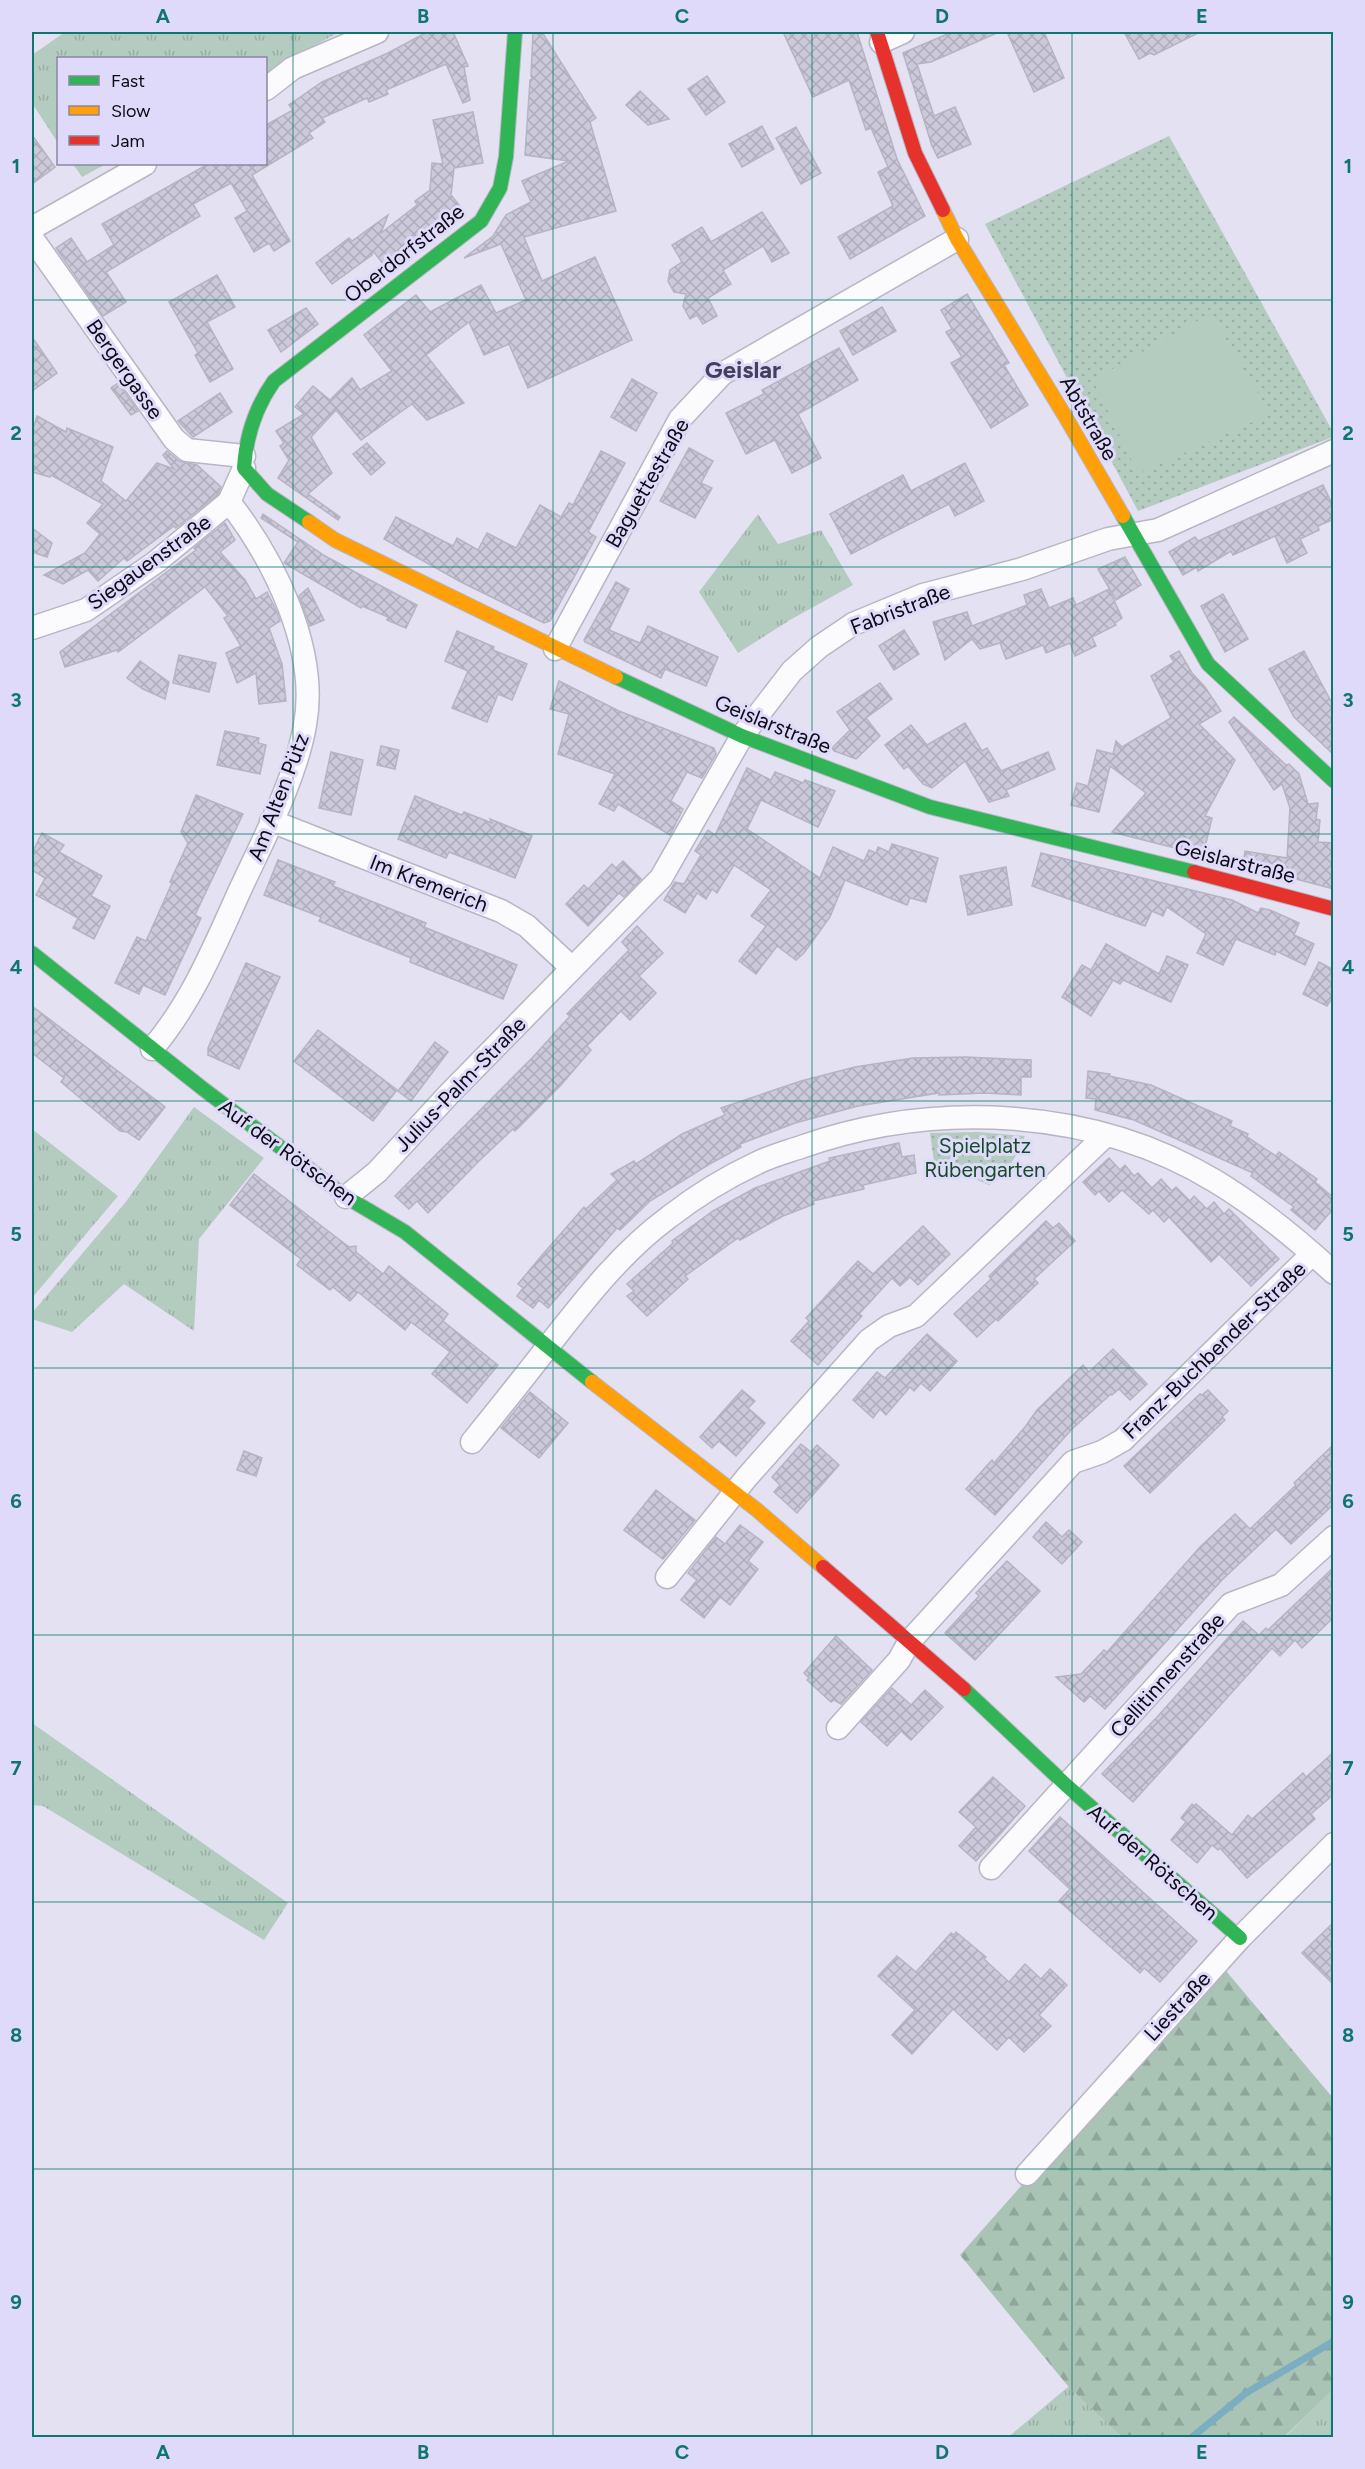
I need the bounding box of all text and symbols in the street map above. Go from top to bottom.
text: A [156,4,171,28]
text: B [417,4,429,28]
text: C [675,4,689,28]
text: D [935,4,949,28]
text: E [1196,4,1208,28]
legend [57,57,267,165]
text: Fast [111,70,145,92]
text: Slow [111,100,150,122]
text: Jam [111,130,145,152]
text: 1 [12,154,20,178]
text: 1 [1344,154,1352,178]
street label: Oberdorfstraße [339,198,469,308]
street label: Bergergasse [81,314,169,424]
district label: Geislar [705,355,781,384]
street label: Abtstraße [1055,371,1123,465]
street label: Baguettestraße [600,414,694,552]
text: 2 [10,421,22,445]
text: 2 [1342,421,1354,445]
street label: Siegauenstraße [83,509,215,615]
street label: Fabristraße [846,578,954,640]
text: 3 [10,688,22,712]
text: 3 [1342,688,1354,712]
street label: Geislarstraße [711,689,835,759]
street label: Am Alten Pütz [242,730,314,864]
street label: Geislarstraße [1172,834,1298,888]
street label: Im Kremerich [366,849,492,917]
text: 4 [10,955,23,979]
text: 4 [1342,955,1355,979]
street label: Julius-Palm-Straße [389,1011,531,1157]
street label: Auf der Rötschen [214,1094,362,1210]
park label: Spielplatz Rübengarten [924,1133,1046,1182]
text: 5 [10,1222,22,1246]
text: 5 [1342,1222,1354,1246]
street label: Franz-Buchbender-Straße [1117,1256,1311,1444]
text: 6 [10,1489,22,1513]
text: 6 [1342,1489,1354,1513]
street label: Cellitinnenstraße [1105,1608,1229,1742]
text: 7 [10,1756,22,1780]
text: 7 [1342,1756,1354,1780]
street label: Auf der Rötschen [1083,1799,1223,1925]
street label: Liestraße [1138,1966,1216,2046]
text: 8 [10,2023,22,2047]
text: 8 [1342,2023,1354,2047]
text: 9 [10,2290,22,2314]
text: 9 [1342,2290,1354,2314]
text: A [156,2440,171,2464]
text: B [417,2440,429,2464]
text: C [675,2440,689,2464]
text: D [935,2440,949,2464]
text: E [1196,2440,1208,2464]

